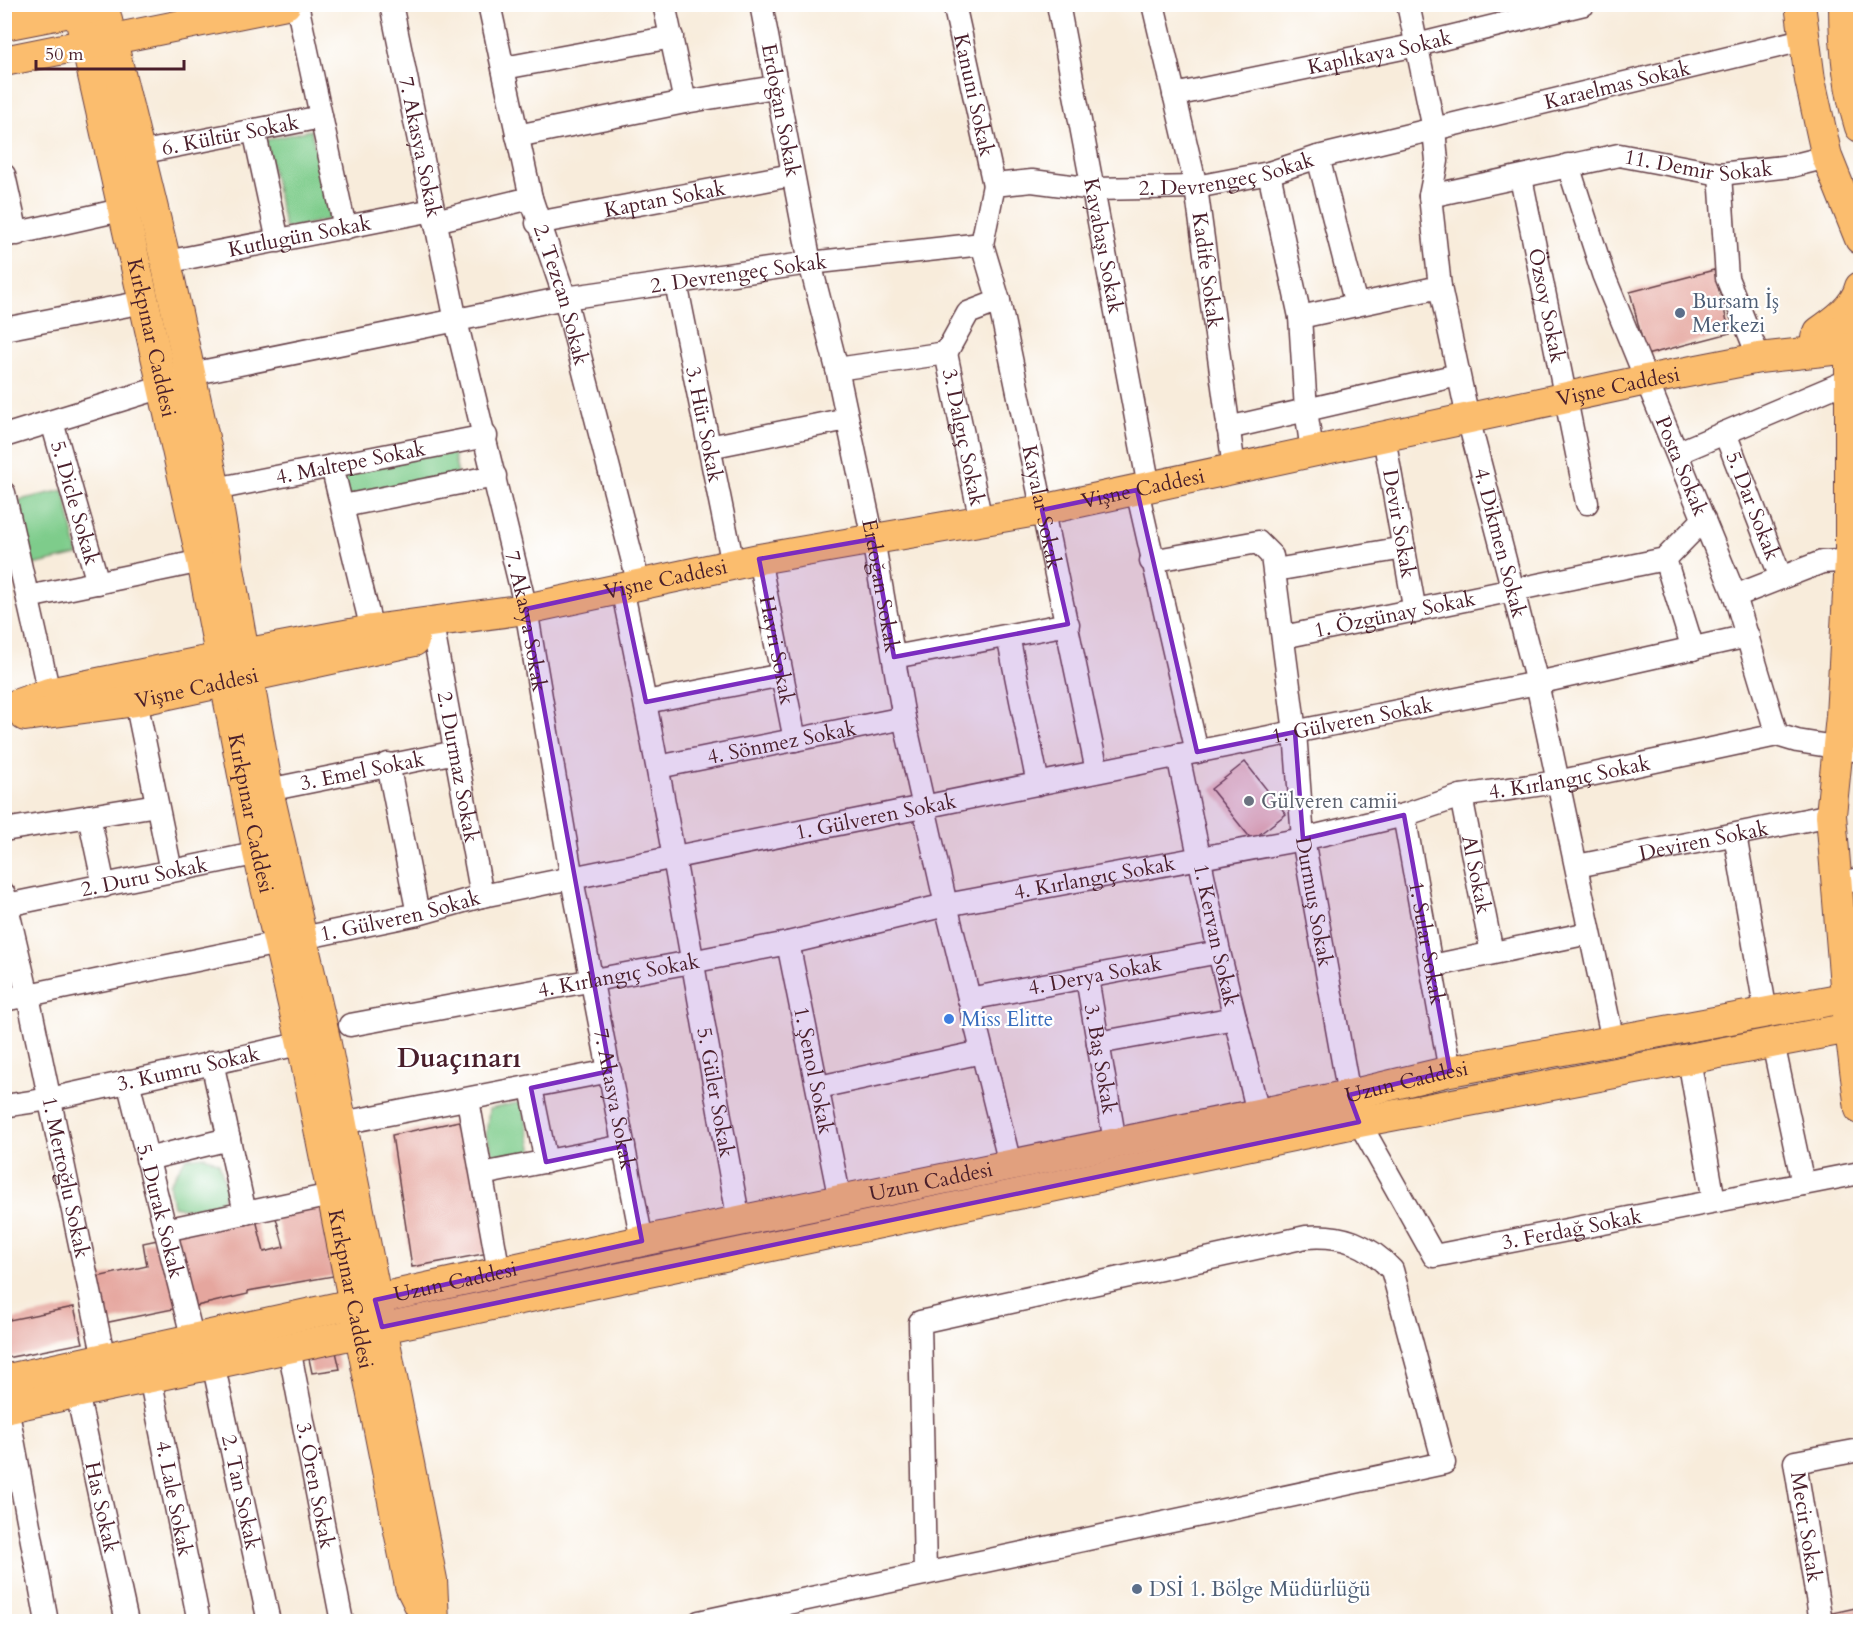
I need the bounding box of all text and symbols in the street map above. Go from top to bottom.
street label: Kaplıkaya Sokak [1305,22,1455,82]
street label: Kanuni Sokak [946,31,1002,160]
scale bar [36,33,184,71]
street label: Erdoğan Sokak [754,41,808,180]
text: 50 m [45,42,84,67]
street label: Karaelmas Sokak [1541,53,1694,116]
street label: 7. Akasya Sokak [392,74,449,221]
street label: 6. Kültür Sokak [159,107,302,163]
street label: 11. Demir Sokak [1622,142,1775,189]
street label: 2. Devrengeç Sokak [1138,145,1318,203]
street label: Kaptan Sokak [602,173,728,225]
street label: Kayabaşı Sokak [1077,176,1131,317]
street label: Kutlugün Sokak [226,208,374,264]
street label: Kadife Sokak [1185,210,1230,331]
street label: 2. Tezcan Sokak [526,220,596,369]
street label: Özsoy Sokak [1521,246,1573,366]
street label: 2. Devrengeç Sokak [648,247,829,300]
street label: Kırkpınar Caddesi [120,256,184,420]
place label: Bursam İş Merkezi [1692,287,1779,340]
marker: Bursam İş Merkezi [1673,306,1687,320]
street label: Vişne Caddesi [1554,359,1682,413]
street label: 3. Hür Sokak [679,364,731,485]
street label: 3. Dalgıç Sokak [935,366,992,509]
street label: Posta Sokak [1648,412,1715,521]
street label: 4. Maltepe Sokak [273,434,429,491]
street label: 5. Dicle Sokak [44,437,107,569]
street label: Kayalar Sokak [1015,442,1069,573]
street label: 5. Dar Sokak [1719,447,1788,565]
street label: Vişne Caddesi [1078,461,1207,516]
street label: 4. Dikmen Sokak [1467,464,1534,622]
street label: Devir Sokak [1375,467,1423,581]
street label: Erdoğan Sokak [855,516,907,655]
street label: 7. Akasya Sokak [498,548,554,695]
street label: Vişne Caddesi [601,552,730,606]
street label: 1. Özgünay Sokak [1312,583,1479,645]
street label: Hayri Sokak [752,593,802,708]
street label: Vişne Caddesi [132,660,261,715]
street label: 2. Durmaz Sokak [430,689,487,846]
street label: 1. Gülveren Sokak [1269,690,1436,751]
street label: 4. Sönmez Sokak [705,713,859,771]
street label: Kırkpınar Caddesi [221,731,281,896]
street label: 3. Emel Sokak [297,744,428,798]
street label: 4. Kırlangıç Sokak [1487,748,1653,806]
street label: 1. Gülveren Sokak [793,786,960,847]
place label: Gülveren camii [1261,787,1398,816]
marker: Gülveren camii [1242,794,1256,808]
street label: Deviren Sokak [1636,813,1771,868]
street label: Al Sokak [1455,833,1499,917]
street label: Durmuş Sokak [1288,834,1340,970]
street label: 4. Kırlangıç Sokak [1011,848,1178,907]
street label: 2. Duru Sokak [78,849,211,904]
street label: 1. Kervan Sokak [1186,861,1246,1010]
street label: 1. Sular Sokak [1402,879,1452,1008]
street label: 1. Gülveren Sokak [317,883,484,948]
street label: 4. Kırlangıç Sokak [535,946,702,1005]
street label: 4. Derya Sokak [1026,948,1165,1002]
street label: 3. Baş Sokak [1077,1002,1125,1117]
street label: 1. Şenol Sokak [787,1004,841,1138]
place label: Miss Elitte [961,1005,1053,1034]
marker: Miss Elitte [942,1012,956,1026]
street label: 5. Güler Sokak [690,1025,742,1160]
street label: 7. Akasya Sokak [587,1026,643,1173]
street label: 3. Kumru Sokak [114,1039,263,1098]
district label: Duaçınarı [397,1040,521,1077]
street label: Uzun Caddesi [1342,1053,1471,1110]
street label: 1. Mertoğlu Sokak [35,1094,97,1262]
street label: 5. Durak Sokak [130,1141,192,1282]
street label: Uzun Caddesi [866,1154,995,1208]
street label: 3. Ferdağ Sokak [1499,1201,1645,1257]
street label: Kırkpınar Caddesi [321,1207,381,1371]
street label: Uzun Caddesi [391,1254,520,1309]
street label: 3. Ören Sokak [289,1420,342,1552]
street label: 2. Tan Sokak [214,1432,268,1553]
street label: 4. Lale Sokak [149,1438,200,1560]
street label: Has Sokak [78,1459,126,1556]
street label: Mecir Sokak [1783,1470,1829,1585]
place label: DSİ 1. Bölge Müdürlüğü [1149,1575,1371,1604]
marker: DSİ 1. Bölge Müdürlüğü [1130,1582,1144,1596]

